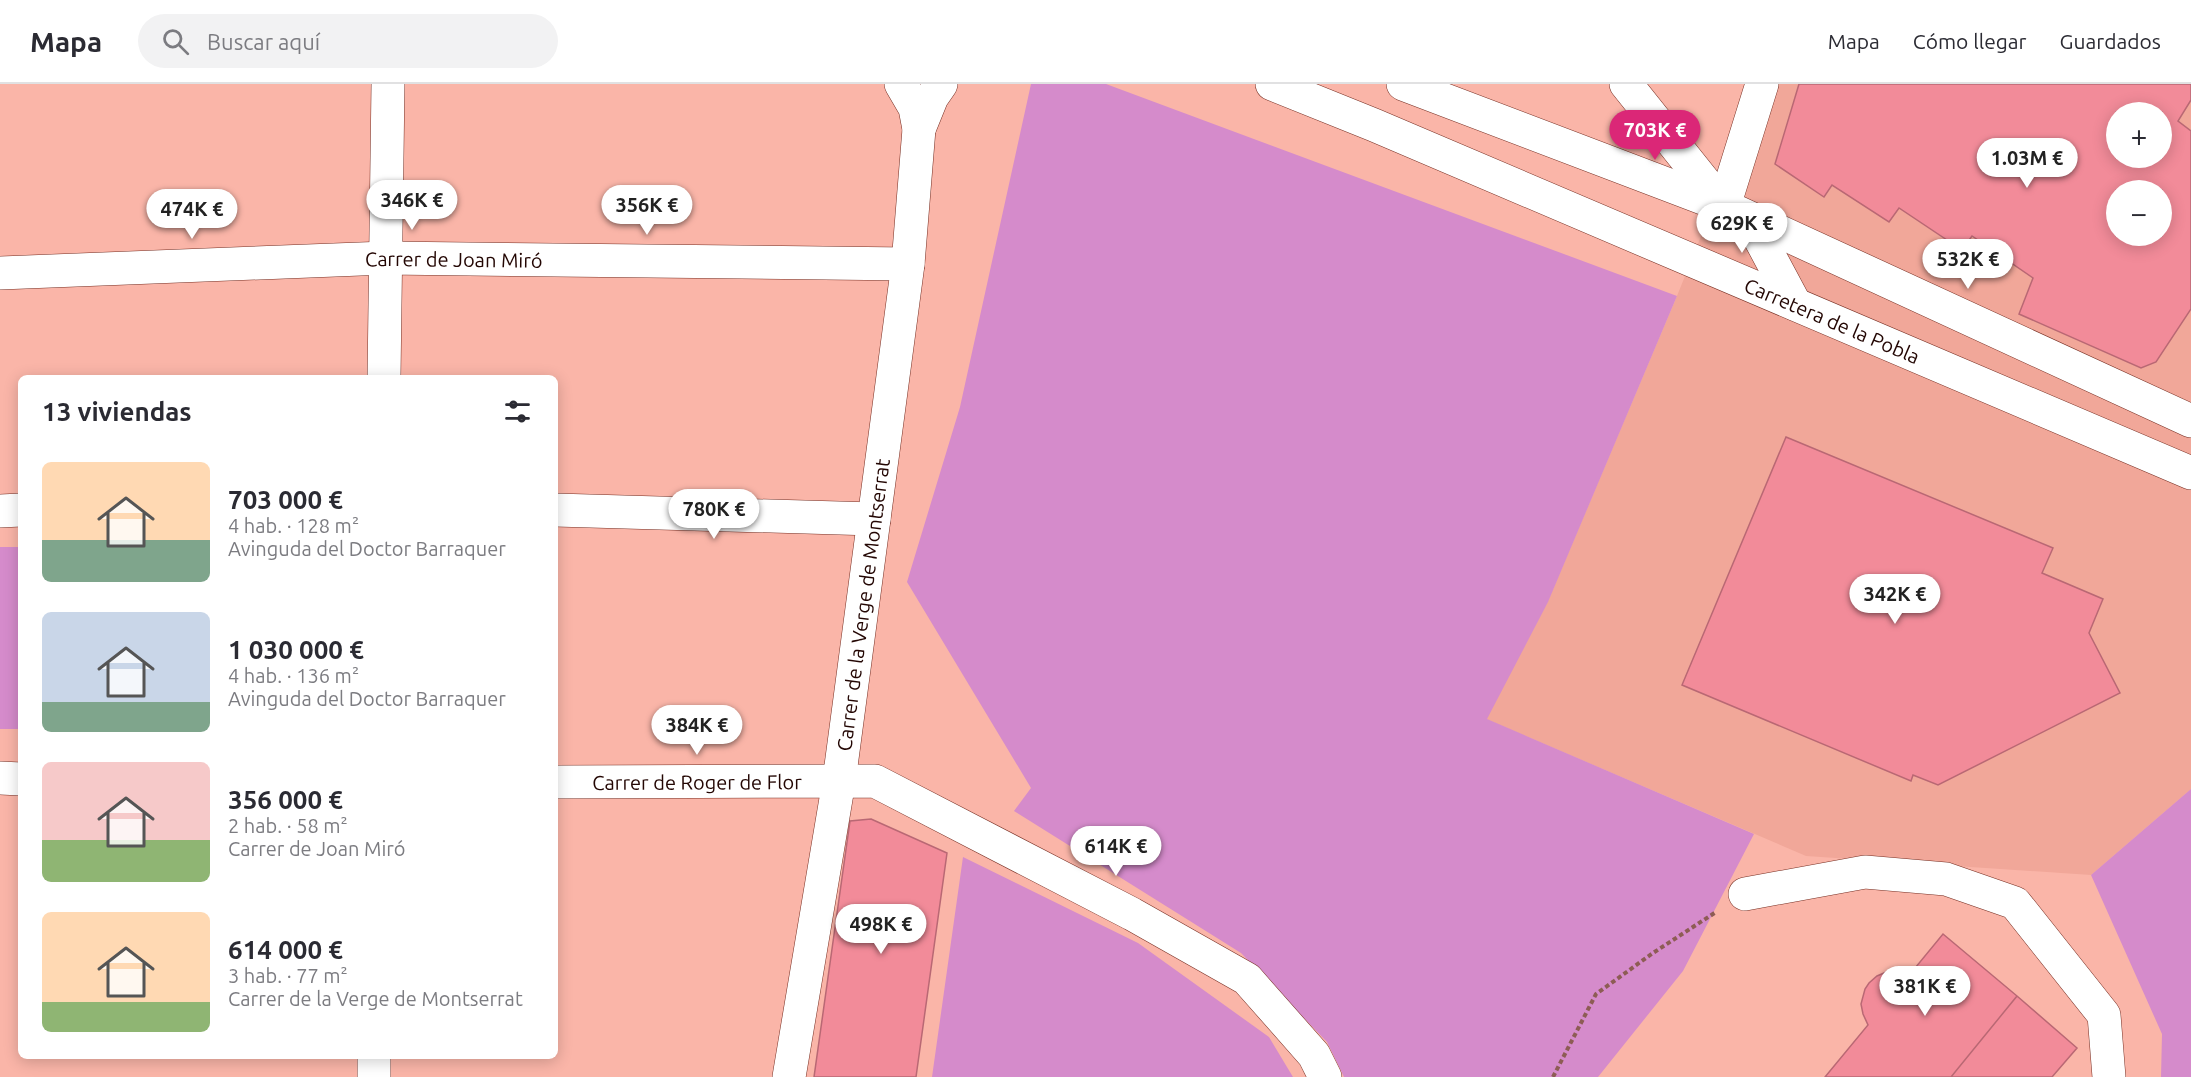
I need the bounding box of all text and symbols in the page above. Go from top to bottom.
search box [138,14,558,68]
icon: search [159,25,192,58]
text: Mapa [30,26,102,57]
text: Buscar aquí [207,29,320,54]
text: Mapa [1828,29,1880,53]
text: Cómo llegar [1913,29,2027,53]
text: Guardados [2060,29,2161,53]
map controls [2106,102,2172,246]
button: + [2106,102,2172,168]
pin: 703K € [1606,110,1704,161]
text: 703K € [1623,118,1687,141]
pin: 1.03M € [1972,138,2082,189]
text: 1.03M € [1991,146,2063,169]
pin: 346K € [363,180,461,231]
button: − [2106,180,2172,246]
pin: 356K € [598,185,696,236]
text: 346K € [380,188,444,211]
pin: 474K € [143,189,241,240]
text: 356K € [615,193,679,216]
text: 474K € [160,197,224,220]
pin: 629K € [1693,203,1791,254]
text: 629K € [1710,211,1774,234]
pin: 532K € [1919,239,2017,290]
street label: Carrer de Joan Miró [364,246,543,271]
text: 532K € [1936,247,2000,270]
street label: Carretera de la Pobla [1741,273,1923,368]
icon: filters [501,395,534,428]
text: 13 viviendas [42,397,192,426]
street label: Carrer de la Verge de Montserrat [832,457,893,752]
text: 703 000 € [228,485,343,514]
icon: home [90,486,162,558]
pin: 780K € [665,489,763,540]
text: 780K € [682,497,746,520]
text: 4 hab. · 128 m² [228,514,359,537]
text: Avinguda del Doctor Barraquer [228,537,506,560]
pin: 342K € [1846,574,1944,625]
text: 342K € [1863,582,1927,605]
text: 1 030 000 € [228,635,364,664]
icon: home [90,636,162,708]
text: 4 hab. · 136 m² [228,664,359,687]
text: Avinguda del Doctor Barraquer [228,687,506,710]
pin: 384K € [648,705,746,756]
text: 384K € [665,713,729,736]
street label: Carrer de Roger de Flor [592,770,802,793]
text: 356 000 € [228,785,343,814]
icon: home [90,786,162,858]
text: 2 hab. · 58 m² [228,814,348,837]
pin: 614K € [1067,826,1165,877]
text: 614K € [1084,834,1148,857]
text: Carrer de Joan Miró [228,837,406,860]
pin: 498K € [832,904,930,955]
text: 498K € [849,912,913,935]
text: 614 000 € [228,935,343,964]
icon: home [90,936,162,1008]
text: 3 hab. · 77 m² [228,964,348,987]
pin: 381K € [1876,966,1974,1017]
text: 381K € [1893,974,1957,997]
text: Carrer de la Verge de Montserrat [228,987,523,1010]

